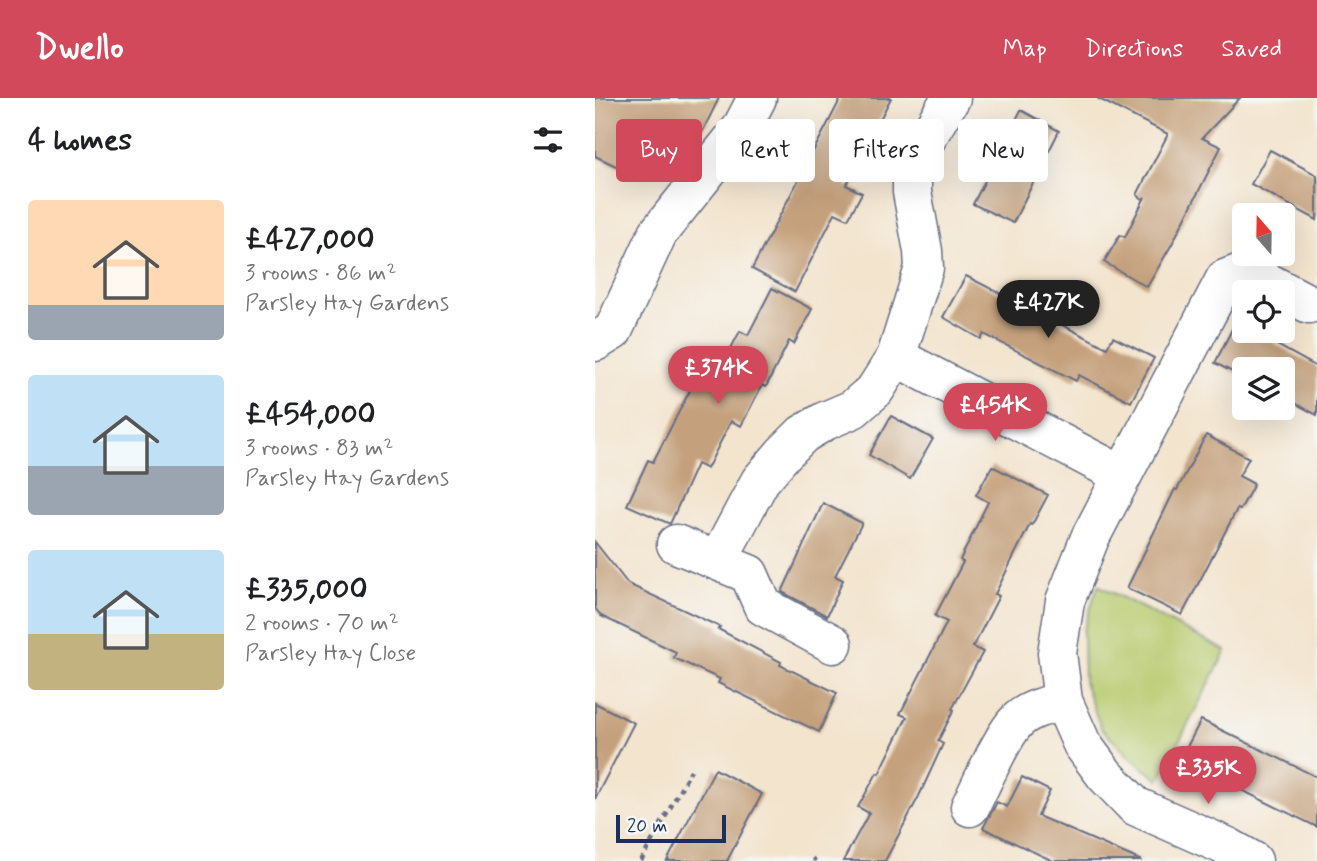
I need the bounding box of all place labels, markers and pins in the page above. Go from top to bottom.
pin: £427K [999,280,1097,340]
pin: £374K [669,346,767,406]
pin: £454K [946,384,1044,443]
pin: £335K [1159,746,1257,806]

